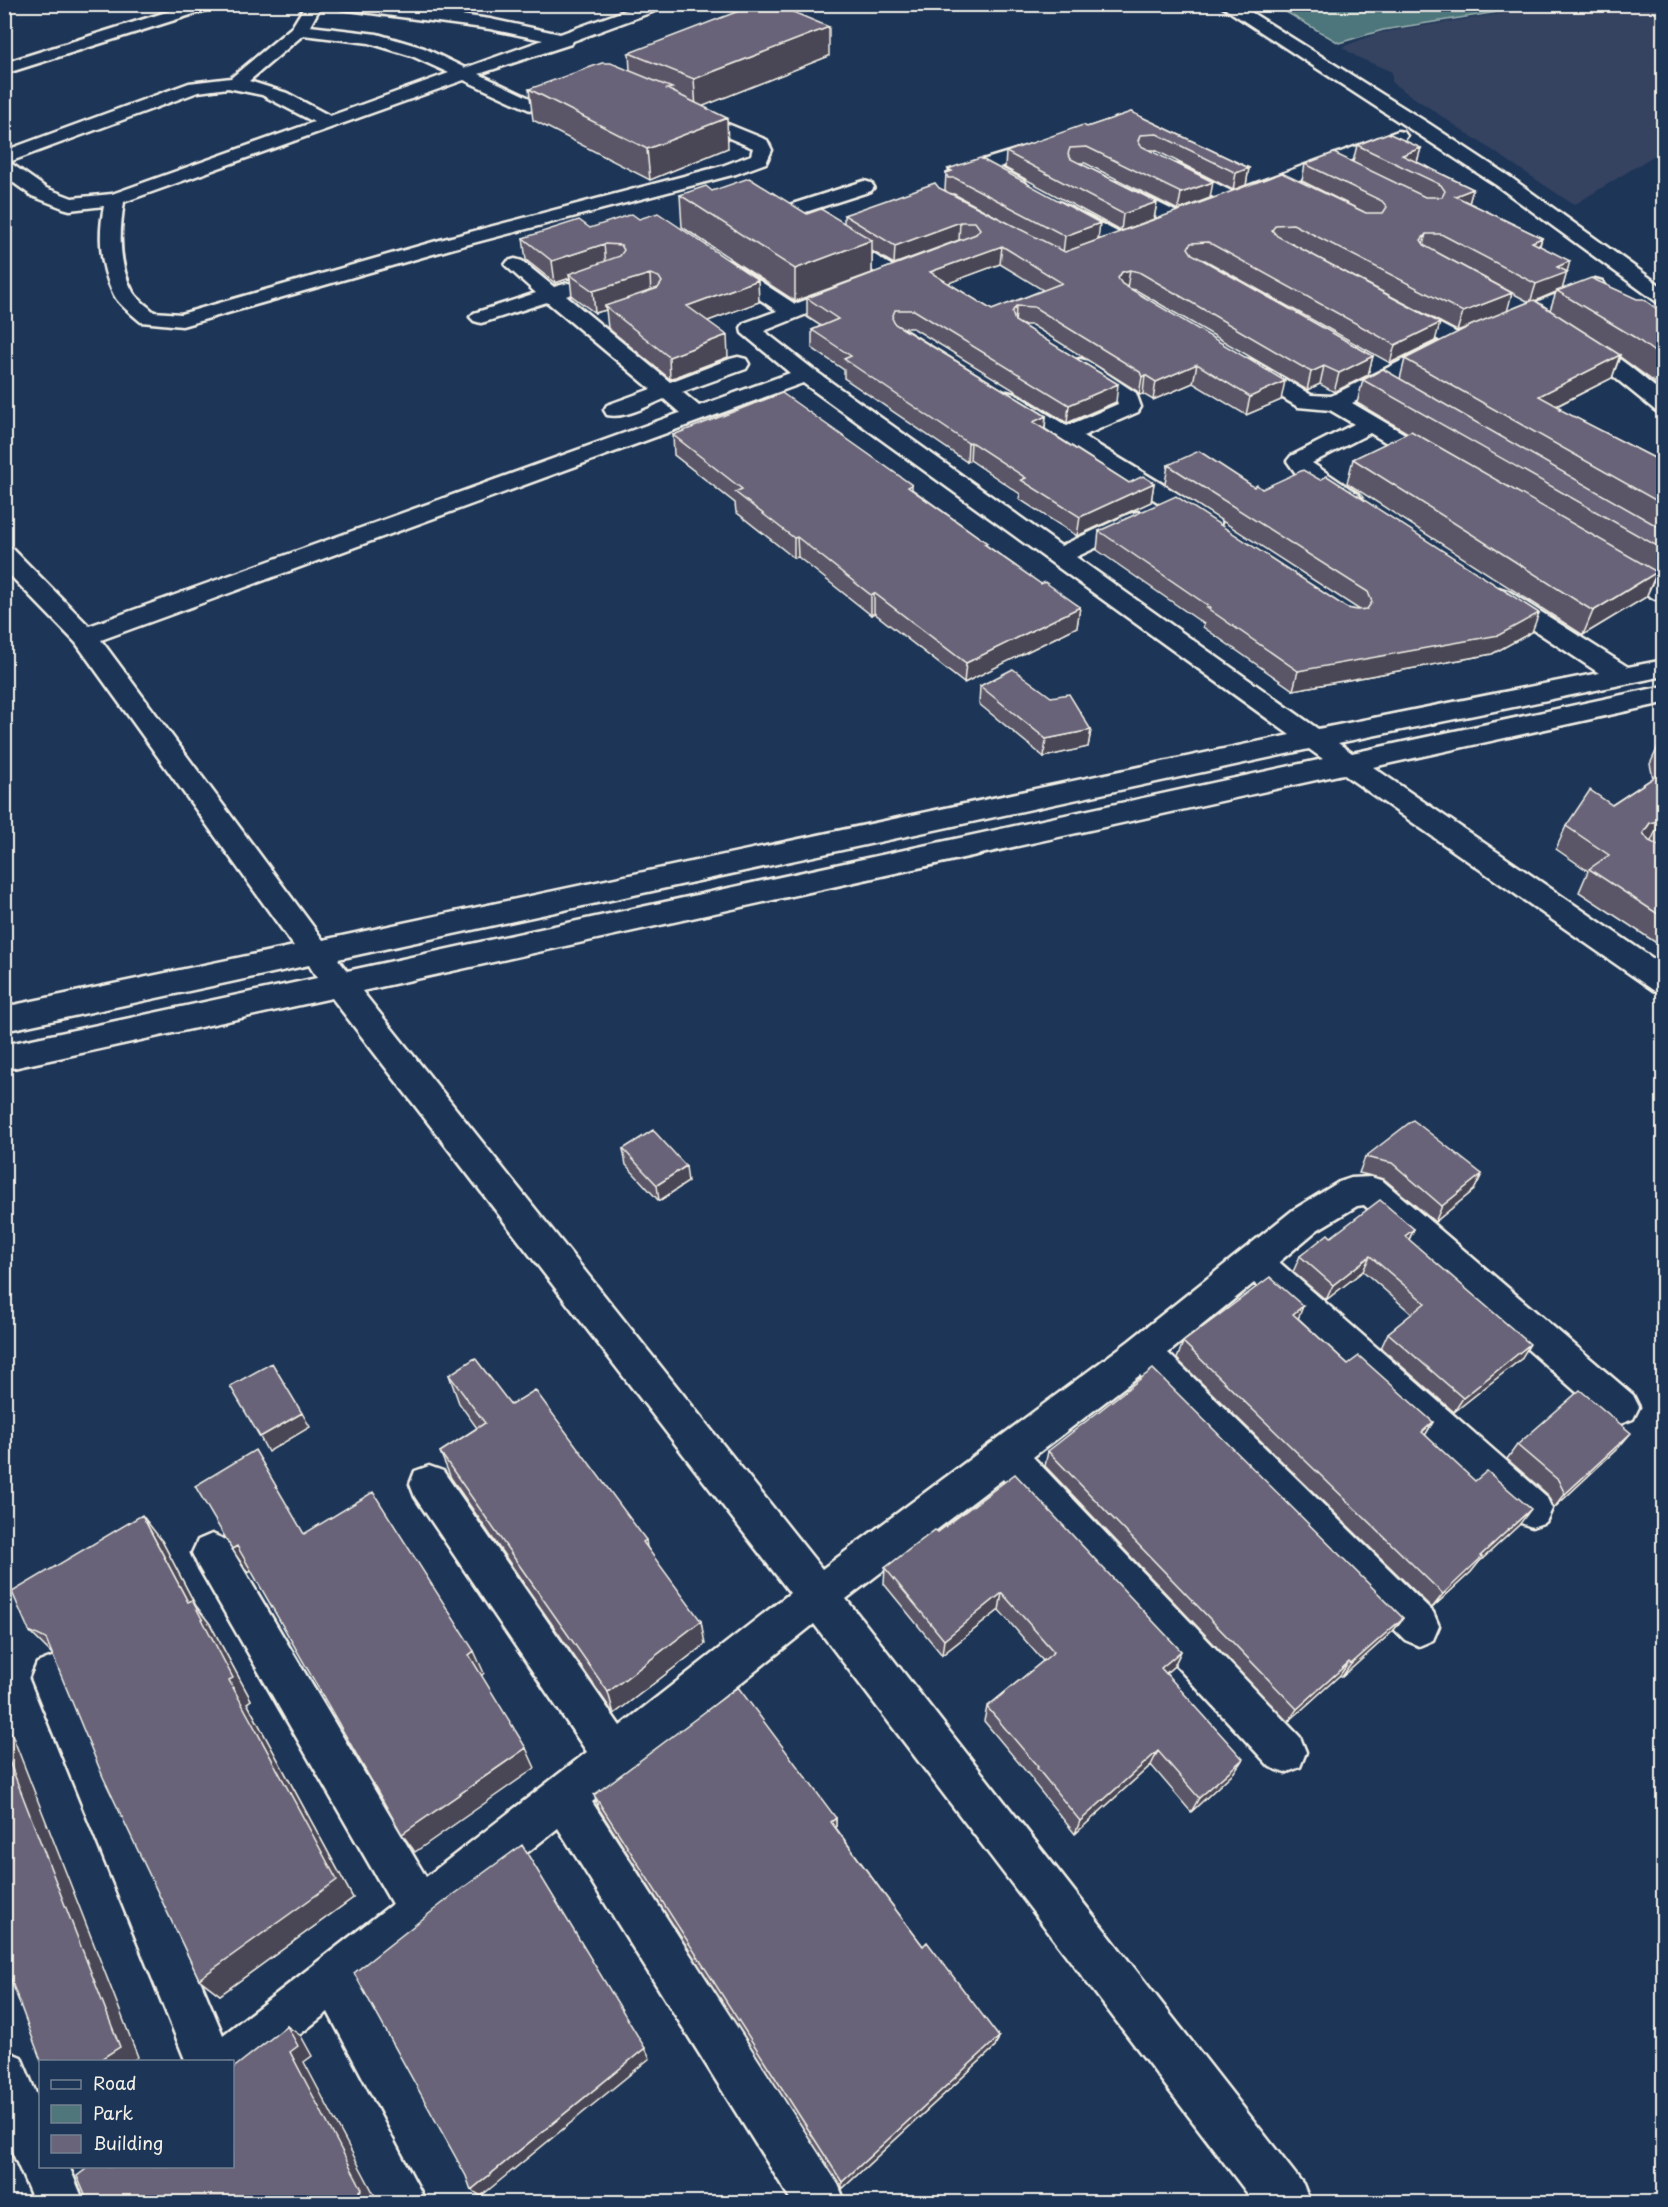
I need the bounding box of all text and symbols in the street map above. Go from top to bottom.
legend [39,2060,234,2168]
text: Road [93,2069,137,2096]
text: Park [93,2099,133,2126]
text: Building [93,2129,163,2156]

